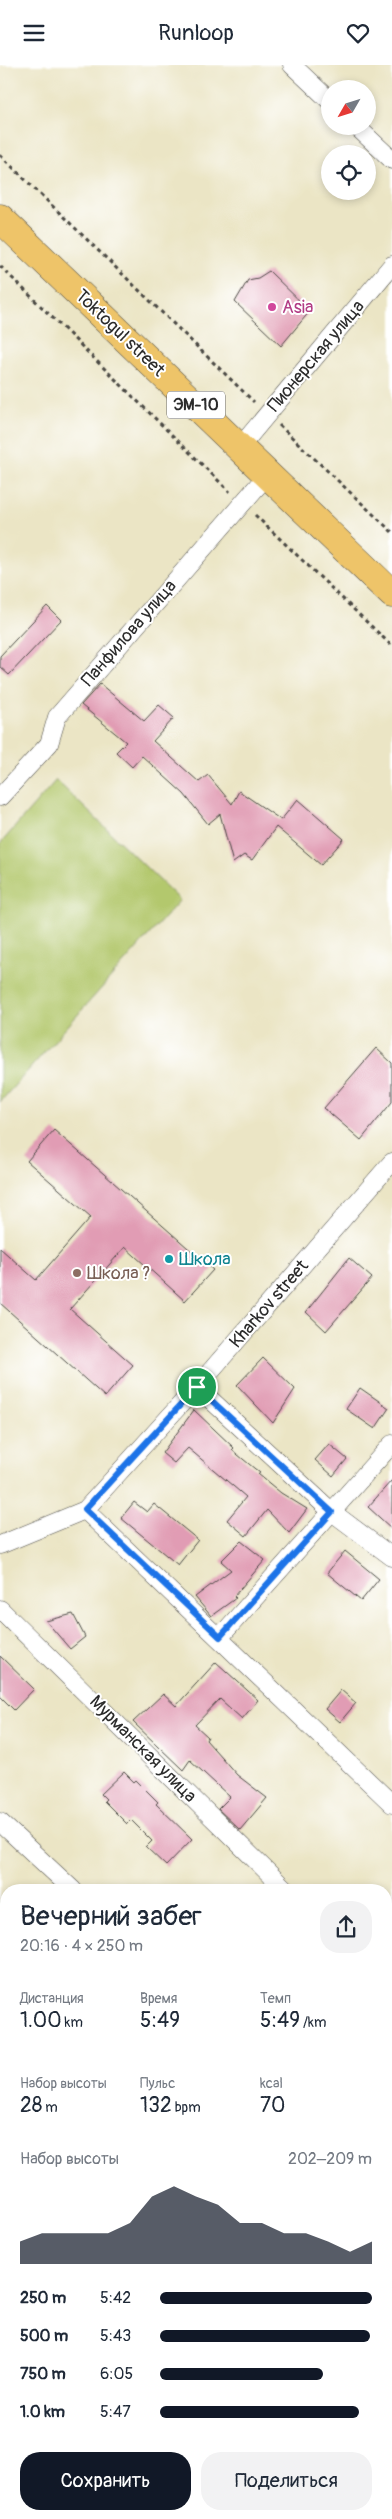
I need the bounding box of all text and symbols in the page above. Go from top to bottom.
icon: menu [20,19,48,47]
text: Runloop [158,19,234,47]
icon: heart [344,19,372,47]
north arrow [321,80,376,135]
map controls [321,80,376,200]
button: locate [321,145,376,200]
street label: Toktogul street [70,284,170,382]
street label: Пионерская улица [263,295,369,417]
place label: Asia [282,296,313,319]
marker: Asia [266,301,278,313]
road number: ЭМ-10 [167,391,225,419]
street label: Панфилова улица [76,575,182,691]
place label: Школа [179,1248,231,1271]
marker: Школа [163,1253,175,1265]
street label: Kharkov street [224,1255,314,1353]
place label: Школа ? [87,1262,150,1285]
marker: Школа ? [71,1267,83,1279]
pin [176,1366,218,1408]
icon: arrive [183,1373,211,1401]
street label: Мурманская улица [85,1691,201,1807]
text: Вечерний забег [20,1899,202,1934]
button: share [320,1901,372,1953]
text: 20:16 · 4 × 250 m [20,1936,143,1956]
text: Дистанция [20,1990,84,2007]
text: Время [140,1990,177,2007]
text: Темп [260,1990,291,2007]
text: 1.00 [20,2007,62,2034]
text: 5:49 [140,2007,180,2034]
text: 5:49 [260,2007,300,2034]
text: km [62,2014,83,2031]
text: /km [300,2014,326,2031]
text: Набор высоты [20,2075,107,2092]
text: Пульс [140,2075,175,2092]
text: kcal [260,2075,283,2092]
text: 28 [20,2092,42,2119]
text: 132 [140,2092,172,2119]
text: 70 [260,2092,285,2119]
text: m [42,2099,58,2116]
text: bpm [172,2099,201,2116]
text: Набор высоты [20,2149,119,2169]
text: 202–209 m [288,2149,372,2169]
text: 250 m [20,2288,66,2308]
text: 5:42 [100,2288,131,2308]
text: 500 m [20,2326,68,2346]
text: 5:43 [100,2326,131,2346]
text: 750 m [20,2364,66,2384]
text: 6:05 [100,2364,133,2384]
text: 1.0 km [20,2402,65,2422]
text: 5:47 [100,2402,131,2422]
button: Сохранить [20,2452,191,2510]
button: Поделиться [201,2452,372,2510]

